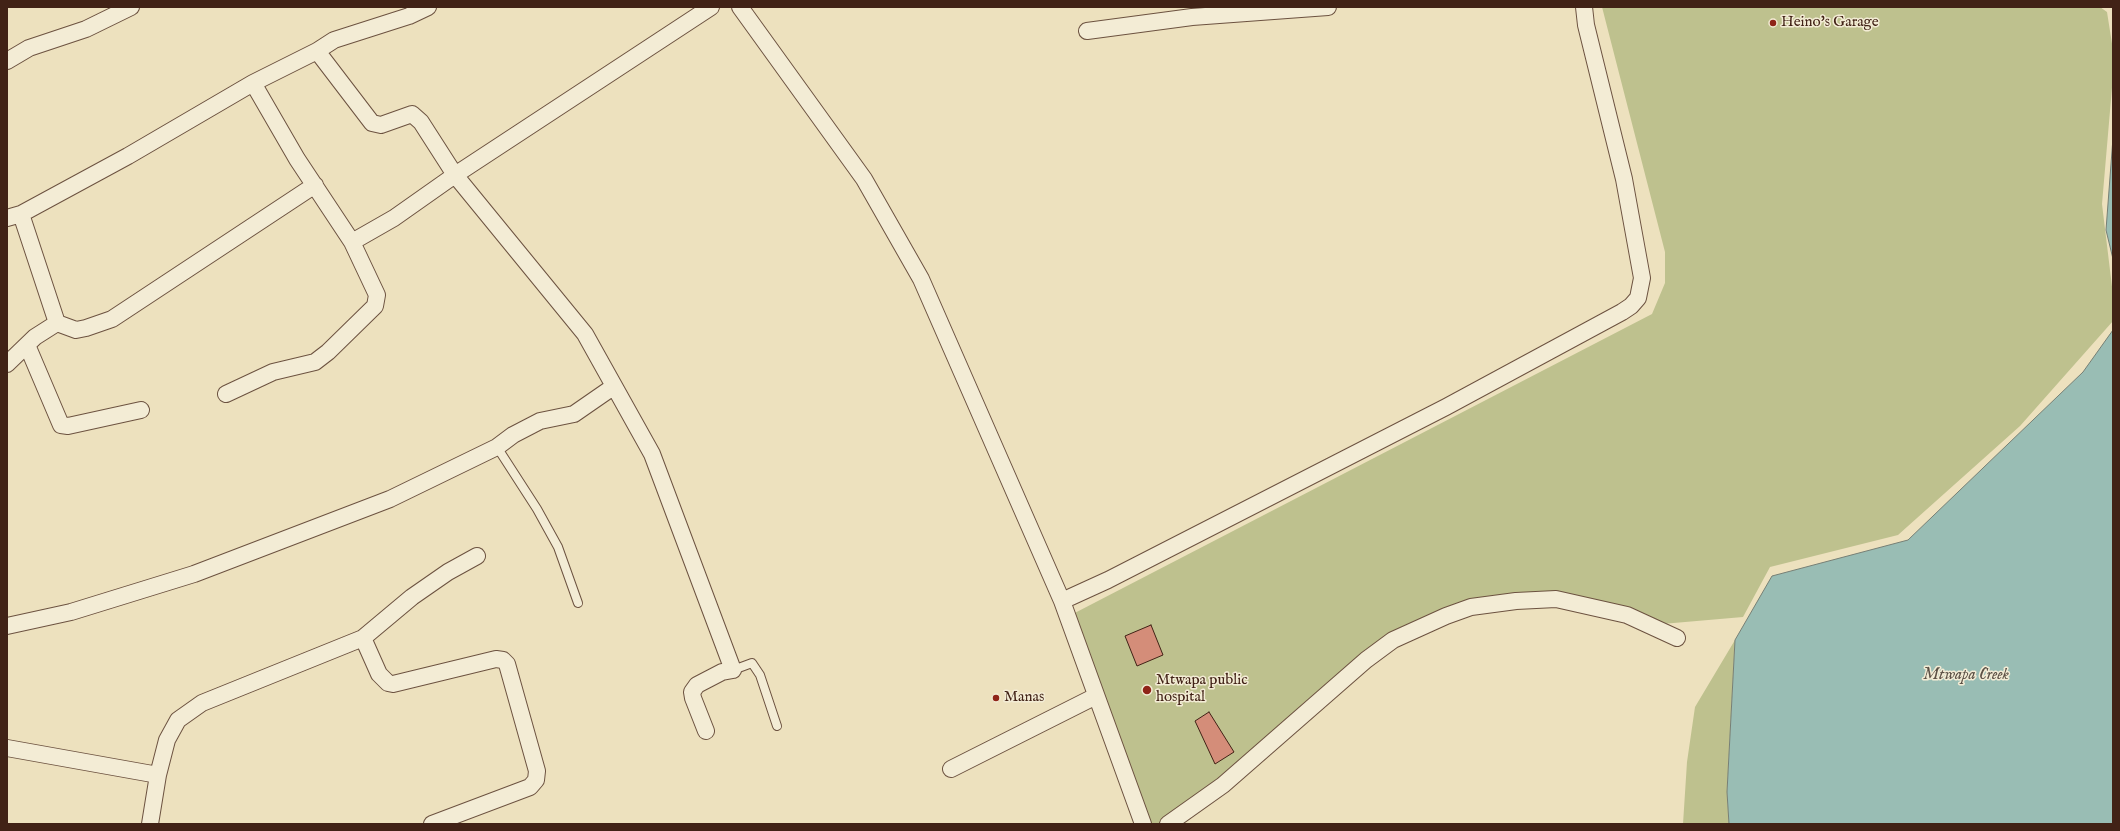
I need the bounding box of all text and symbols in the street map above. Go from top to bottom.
place label: Heino's Garage [1781,14,1879,32]
marker: Heino's Garage [1768,18,1778,28]
water label: Mtwapa Creek [1923,666,2009,686]
place label: Mtwapa public hospital [1156,672,1248,707]
marker: Mtwapa public hospital [1141,684,1153,696]
place label: Manas [1004,689,1044,707]
marker: Manas [991,693,1001,703]

